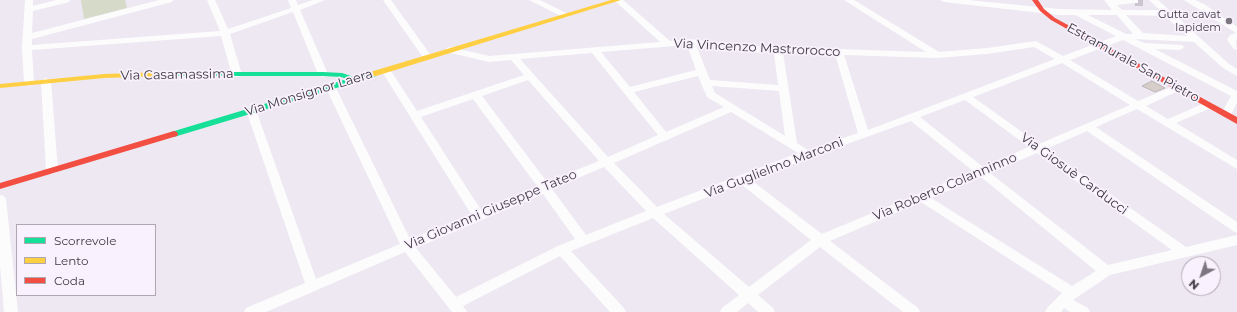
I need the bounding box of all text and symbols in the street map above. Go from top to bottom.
place label: Gutta cavat lapidem [1158,8,1221,34]
marker: Gutta cavat lapidem [1224,16,1234,26]
street label: Estramurale San Pietro [1064,20,1202,106]
street label: Via Vincenzo Mastrorocco [673,36,841,60]
street label: Via Casamassima [120,66,234,84]
street label: Via Monsignor Laera [243,66,375,120]
street label: Via Giosuè Carducci [1017,130,1131,218]
street label: Via Guglielmo Marconi [702,134,846,202]
street label: Via Roberto Colanninno [871,150,1019,224]
street label: Via Giovanni Giuseppe Tateo [403,167,579,253]
legend [16,224,156,296]
text: Scorrevole [54,233,116,248]
text: Lento [54,253,89,268]
north arrow [1181,256,1221,296]
text: Coda [54,273,85,288]
text: N [1186,276,1202,293]

